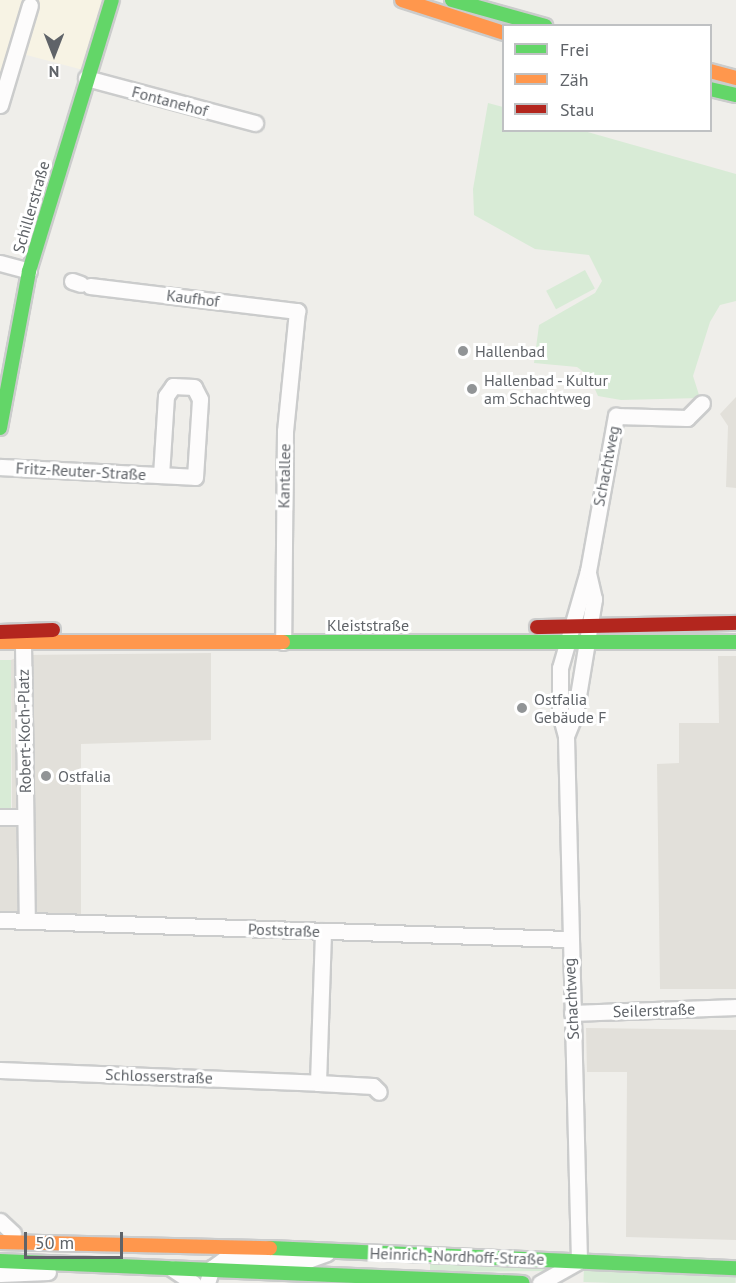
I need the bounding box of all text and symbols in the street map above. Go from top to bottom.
north arrow [24,24,84,84]
legend [502,24,712,132]
text: Frei [560,38,589,61]
text: N [49,62,59,82]
text: Zäh [560,68,589,91]
street label: Fontanehof [130,82,210,120]
text: Stau [560,98,594,121]
street label: Schillerstraße [9,159,53,255]
street label: Kaufhof [165,285,221,311]
place label: Hallenbad [475,341,545,361]
marker: Hallenbad [456,344,470,358]
place label: Hallenbad - Kultur am Schachtweg [484,370,610,408]
marker: Hallenbad - Kultur am Schachtweg [465,382,479,396]
street label: Schachtweg [589,424,623,508]
street label: Kantallee [274,443,294,509]
street label: Fritz-Reuter-Straße [15,458,147,484]
street label: Kleiststraße [327,615,409,635]
street label: Robert-Koch-Platz [13,669,35,793]
place label: Ostfalia Gebäude F [534,689,606,727]
marker: Ostfalia Gebäude F [515,701,529,715]
place label: Ostfalia [58,766,111,786]
marker: Ostfalia [39,769,53,783]
street label: Poststraße [248,919,320,941]
street label: Schachtweg [559,958,583,1040]
street label: Seilerstraße [613,999,695,1021]
street label: Schlosserstraße [105,1065,213,1087]
scale bar [27,1220,126,1258]
text: 50 m [35,1231,74,1254]
street label: Heinrich-Nordhoff-Straße [369,1243,545,1269]

